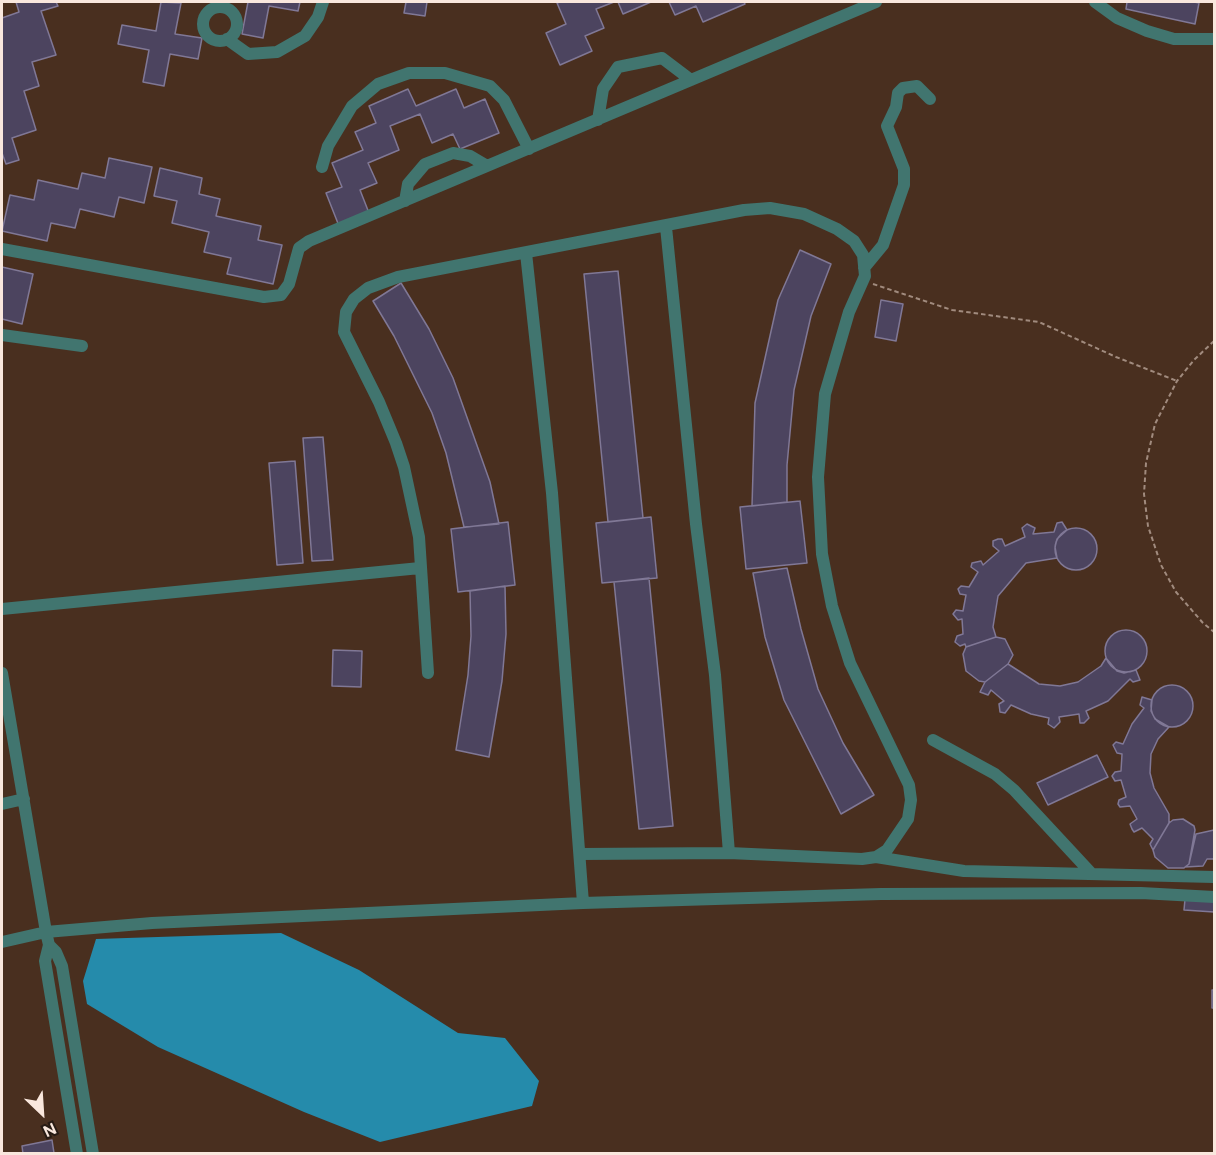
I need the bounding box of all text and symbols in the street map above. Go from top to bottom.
north arrow [12,1083,72,1143]
text: N [40,1119,59,1141]

